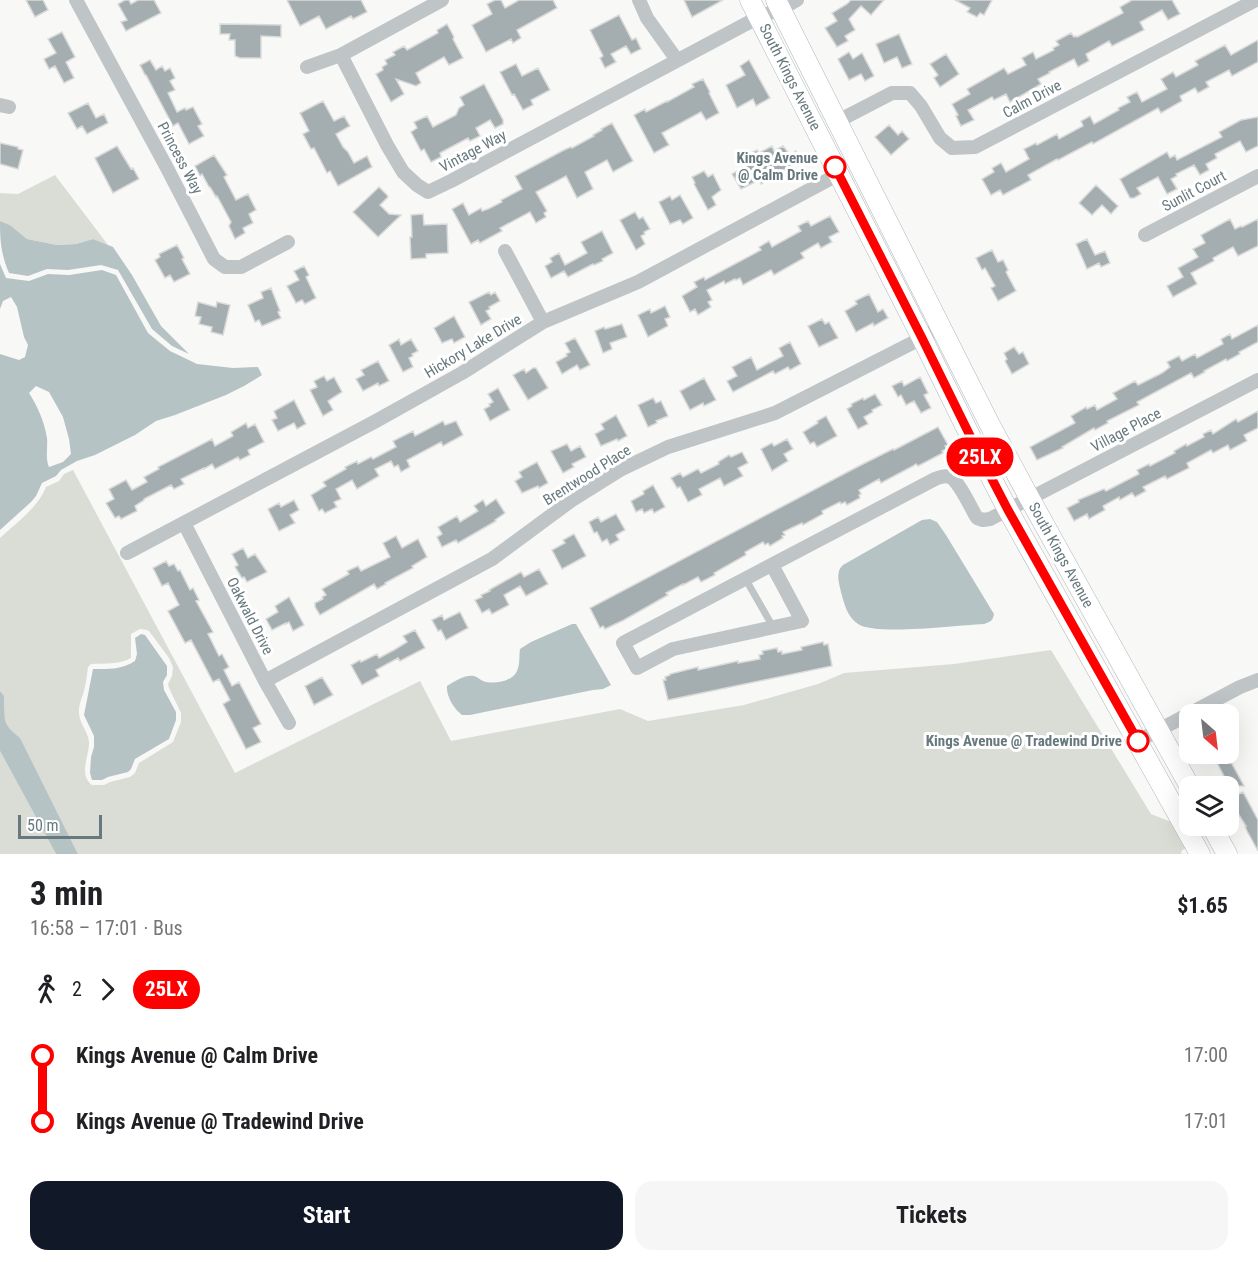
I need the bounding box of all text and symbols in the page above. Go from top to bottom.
street label: South Kings Avenue [755,21,825,133]
street label: Calm Drive [1000,76,1064,122]
street label: Princess Way [153,119,207,197]
street label: Vintage Way [436,126,510,176]
place label: Kings Avenue @ Calm Drive [736,149,818,184]
marker: Kings Avenue @ Calm Drive [824,156,846,178]
street label: Sunlit Court [1159,167,1229,215]
street label: Hickory Lake Drive [421,310,525,382]
street label: Village Place [1088,404,1164,456]
line badge: 25LX [938,438,1022,476]
street label: Brentwood Place [540,441,634,509]
text: 25LX [958,445,1002,469]
street label: South Kings Avenue [1025,499,1097,611]
street label: Oakwald Drive [223,574,277,658]
north arrow [1179,704,1239,764]
map controls [1179,704,1239,836]
marker: Kings Avenue @ Tradewind Drive [1127,730,1149,752]
place label: Kings Avenue @ Tradewind Drive [926,732,1122,750]
button: layers [1179,776,1239,836]
scale bar [18,812,102,840]
text: 50 m [27,816,59,835]
text: 3 min [30,874,103,913]
text: $1.65 [1177,893,1228,918]
text: 16:58 – 17:01 · Bus [30,916,183,940]
icon: walk [30,973,63,1006]
icon: forward [91,973,124,1006]
text: 2 [72,977,82,1001]
text: 25LX [145,977,188,1001]
text: Kings Avenue @ Calm Drive [76,1043,318,1068]
text: 17:00 [1184,1043,1228,1067]
text: Kings Avenue @ Tradewind Drive [76,1109,364,1134]
text: 17:01 [1184,1109,1228,1133]
button: Start [30,1181,623,1250]
button: Tickets [635,1181,1228,1250]

